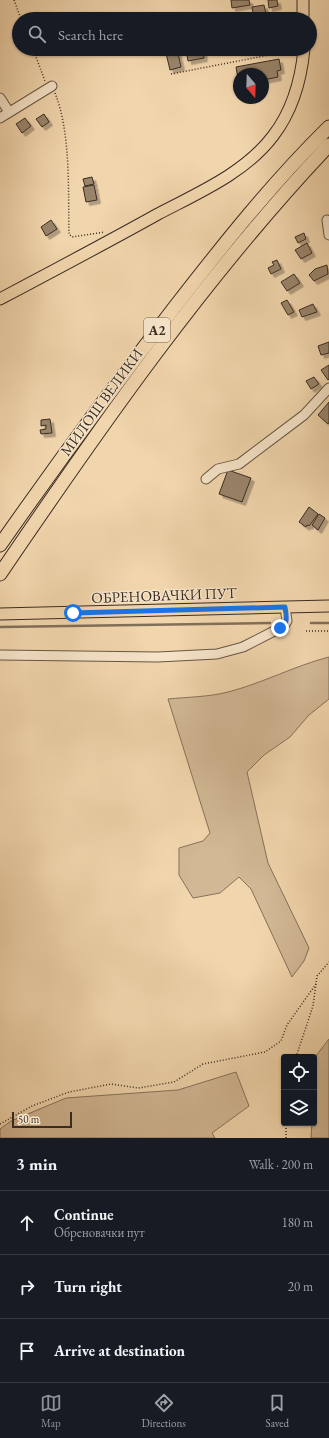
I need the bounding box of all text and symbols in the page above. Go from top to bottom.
search box [12,12,317,56]
icon: search [26,23,48,45]
text: Search here [58,25,123,44]
north arrow [233,68,269,104]
road number: A2 [144,318,170,342]
street label: МИЛОШ ВЕЛИКИ [56,345,146,459]
street label: ОБРЕНОВАЧКИ ПУТ [91,583,238,607]
route start [64,604,82,622]
route end [271,619,289,637]
map controls [281,1054,317,1126]
button: locate [281,1054,317,1090]
button: layers [281,1090,317,1126]
scale bar [12,1110,72,1129]
text: 50 m [18,1112,39,1126]
text: 3 min [16,1153,57,1175]
text: Walk · 200 m [249,1156,313,1173]
text: Continue [54,1205,114,1224]
icon: ahead [16,1212,38,1234]
text: 180 m [282,1214,313,1231]
text: Обреновачки пут [54,1224,145,1241]
icon: right [16,1276,38,1298]
text: Turn right [54,1277,122,1296]
text: 20 m [288,1278,313,1295]
icon: arrive [16,1340,38,1362]
text: Arrive at destination [54,1341,185,1360]
tab: Map [40,1392,62,1430]
tab: Directions [142,1392,186,1430]
tab: Saved [266,1392,289,1430]

